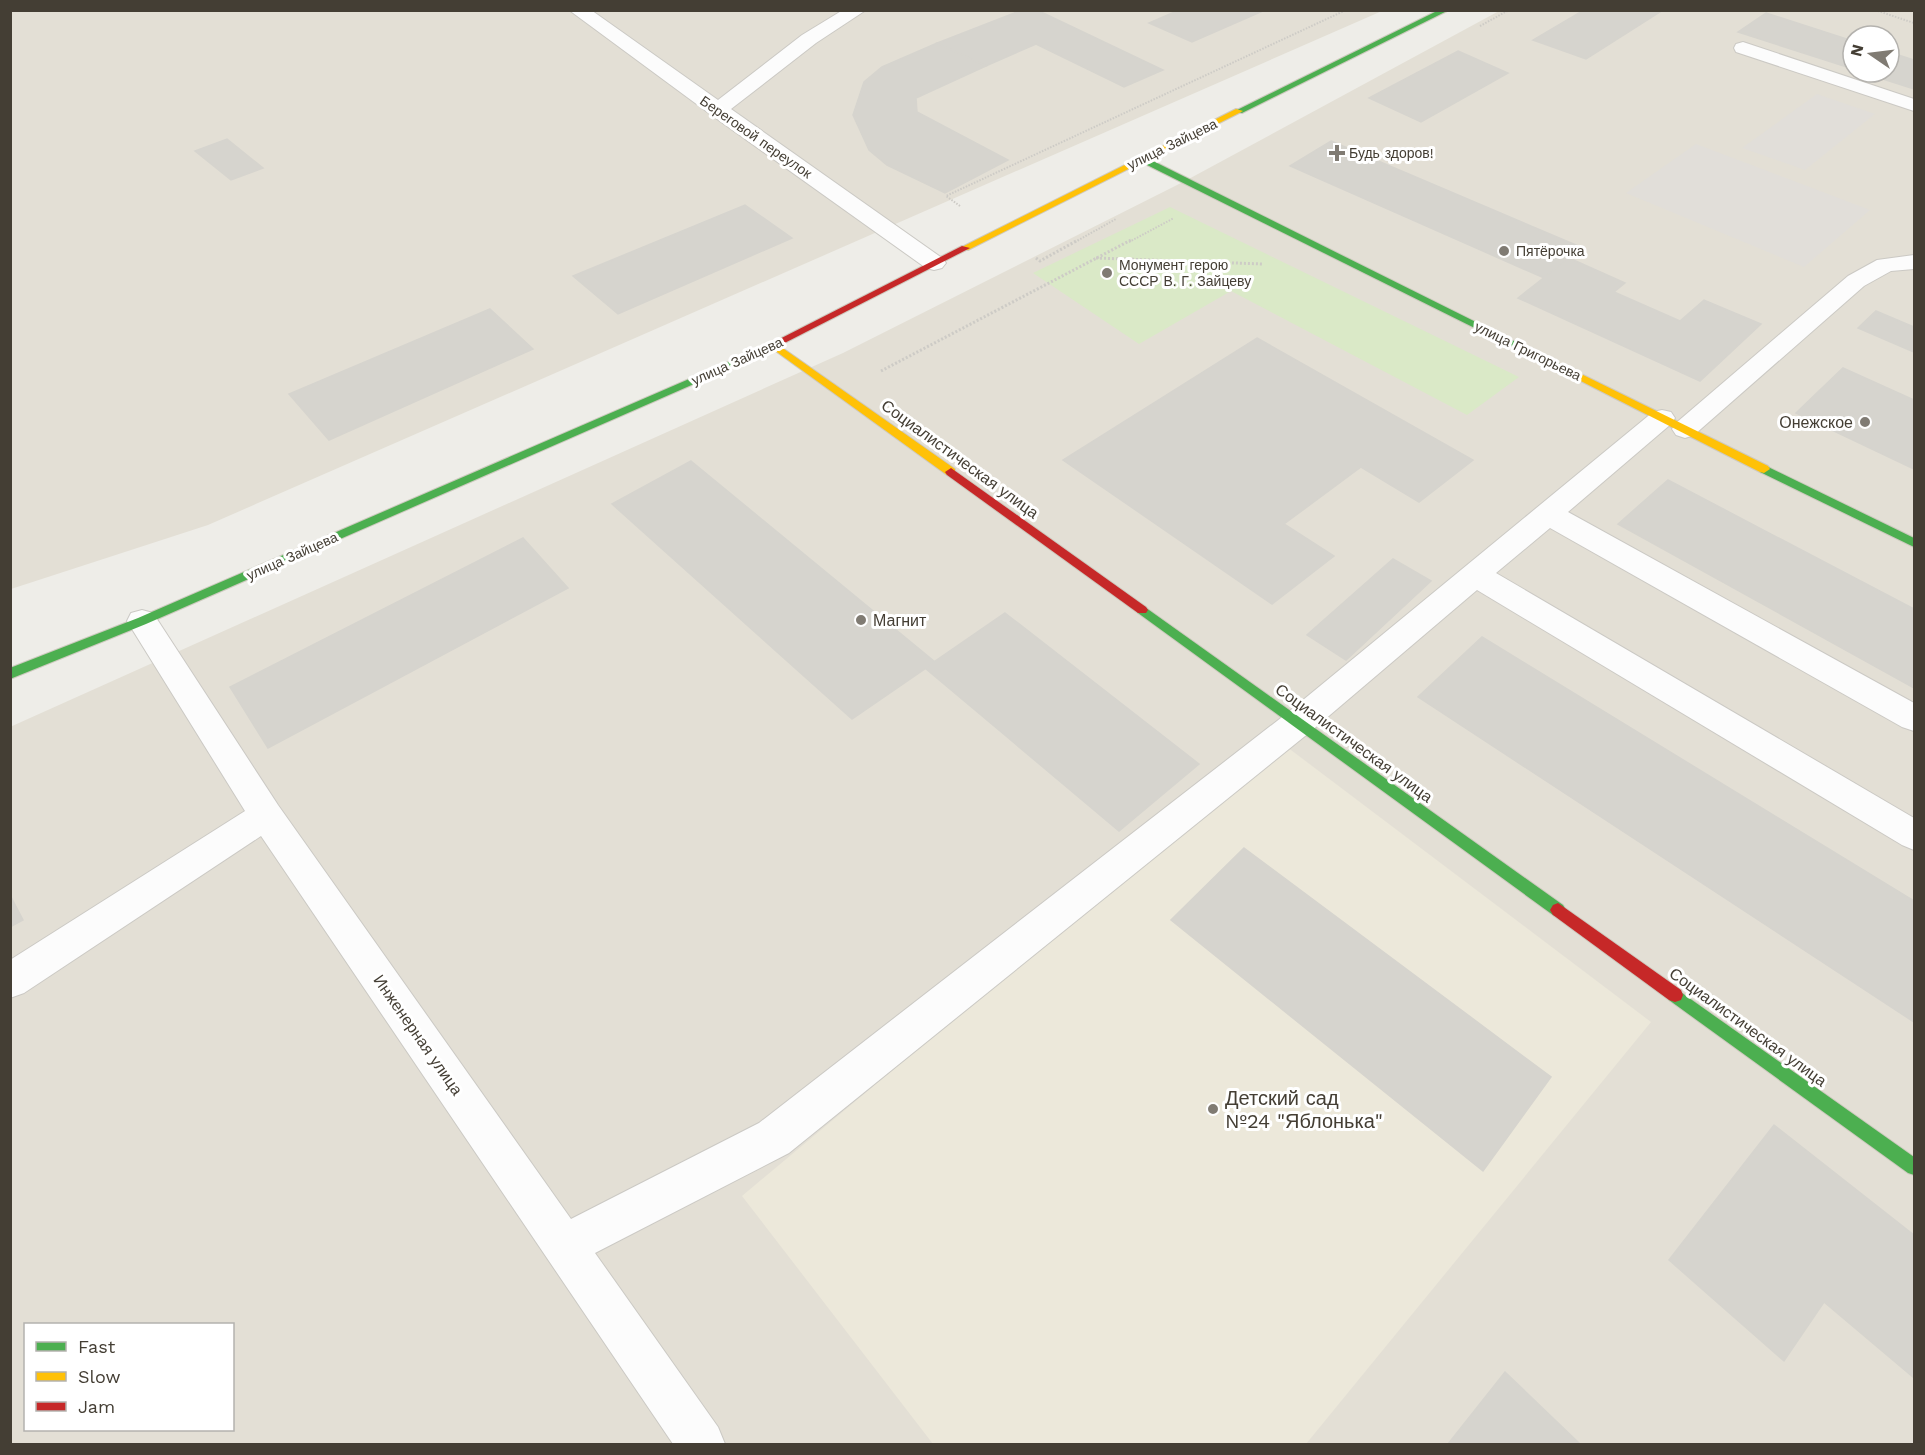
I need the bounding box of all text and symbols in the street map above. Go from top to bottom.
north arrow [1841,24,1901,84]
text: N [1846,42,1868,59]
street label: Береговой переулок [697,92,816,182]
street label: улица Зайцева [1124,115,1220,173]
place label: Будь здоров! [1349,145,1434,161]
marker: Будь здоров! [1330,146,1344,160]
place label: Пятёрочка [1516,243,1585,259]
marker: Пятёрочка [1497,244,1511,258]
place label: Монумент герою СССР В. Г. Зайцеву [1119,257,1251,289]
marker: Монумент герою СССР В. Г. Зайцеву [1100,266,1114,280]
street label: улица Григорьева [1472,318,1584,384]
street label: улица Зайцева [689,334,785,388]
street label: Социалистическая улица [878,396,1042,522]
place label: Онежское [1779,413,1853,432]
marker: Онежское [1858,415,1872,429]
street label: улица Зайцева [244,529,340,583]
place label: Магнит [873,611,927,630]
marker: Магнит [854,613,868,627]
street label: Социалистическая улица [1272,680,1436,806]
street label: Социалистическая улица [1666,964,1830,1090]
street label: Инженерная улица [369,971,467,1099]
place label: Детский сад №24 "Яблонька" [1225,1086,1383,1133]
marker: Детский сад №24 "Яблонька" [1206,1102,1220,1116]
legend [24,1323,234,1431]
text: Fast [78,1336,116,1357]
text: Slow [78,1366,121,1387]
text: Jam [78,1396,115,1417]

